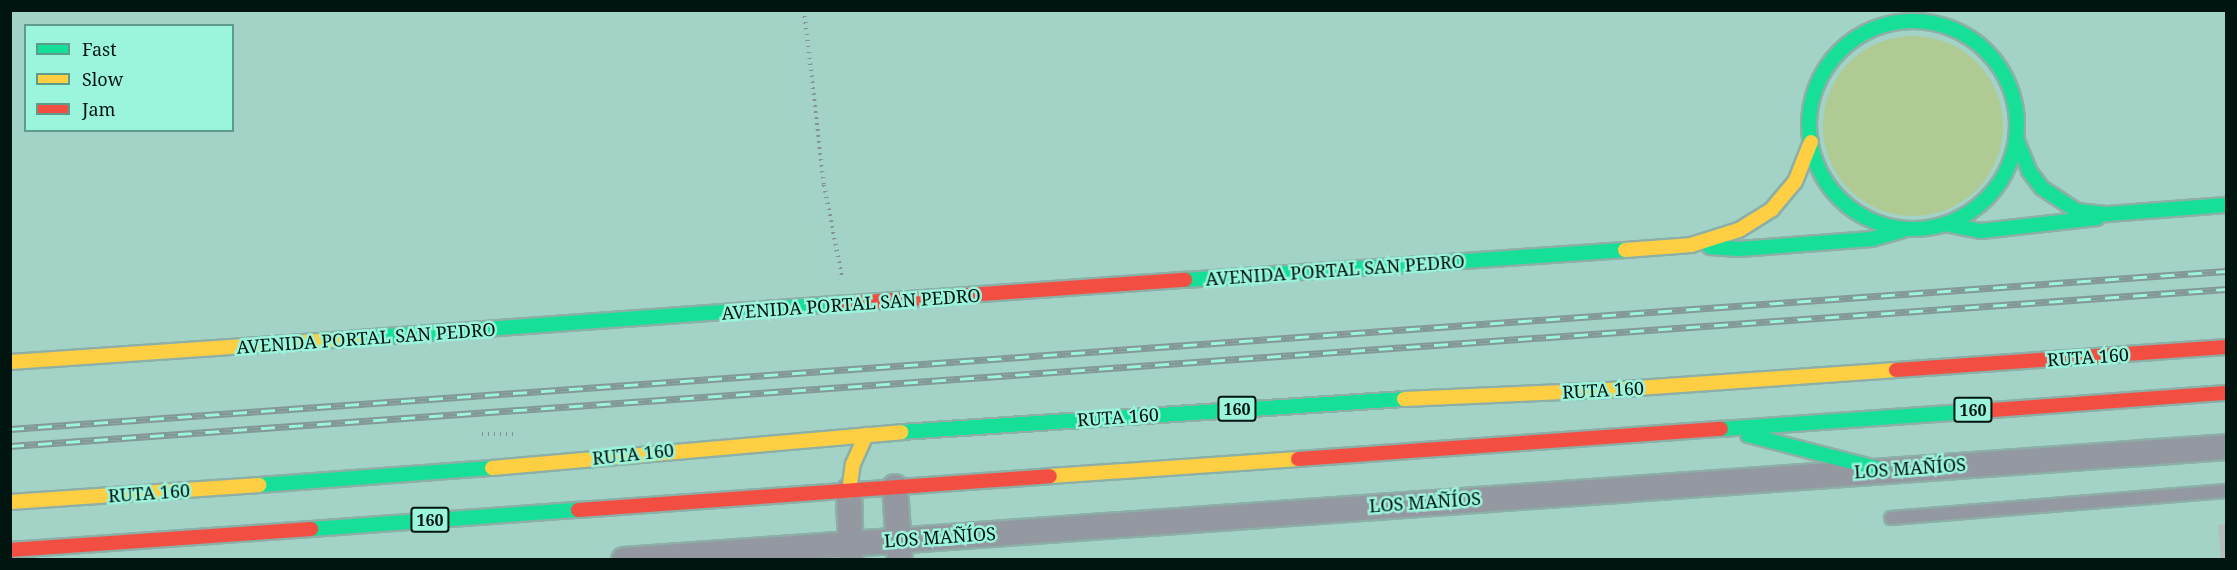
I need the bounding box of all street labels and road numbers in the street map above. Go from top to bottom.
street label: AVENIDA PORTAL SAN PEDRO [1205,250,1465,290]
street label: AVENIDA PORTAL SAN PEDRO [721,284,981,324]
street label: AVENIDA PORTAL SAN PEDRO [236,318,496,358]
street label: RUTA 160 [2046,343,2130,371]
street label: RUTA 160 [1561,377,1645,403]
road number: 160 [1216,396,1258,422]
road number: 160 [1952,397,1994,423]
street label: RUTA 160 [1076,403,1160,431]
street label: RUTA 160 [591,439,675,469]
street label: LOS MAÑÍOS [1853,453,1967,483]
street label: RUTA 160 [107,479,191,507]
street label: LOS MAÑÍOS [1368,487,1482,517]
road number: 160 [409,507,451,533]
street label: LOS MAÑÍOS [883,522,997,552]

